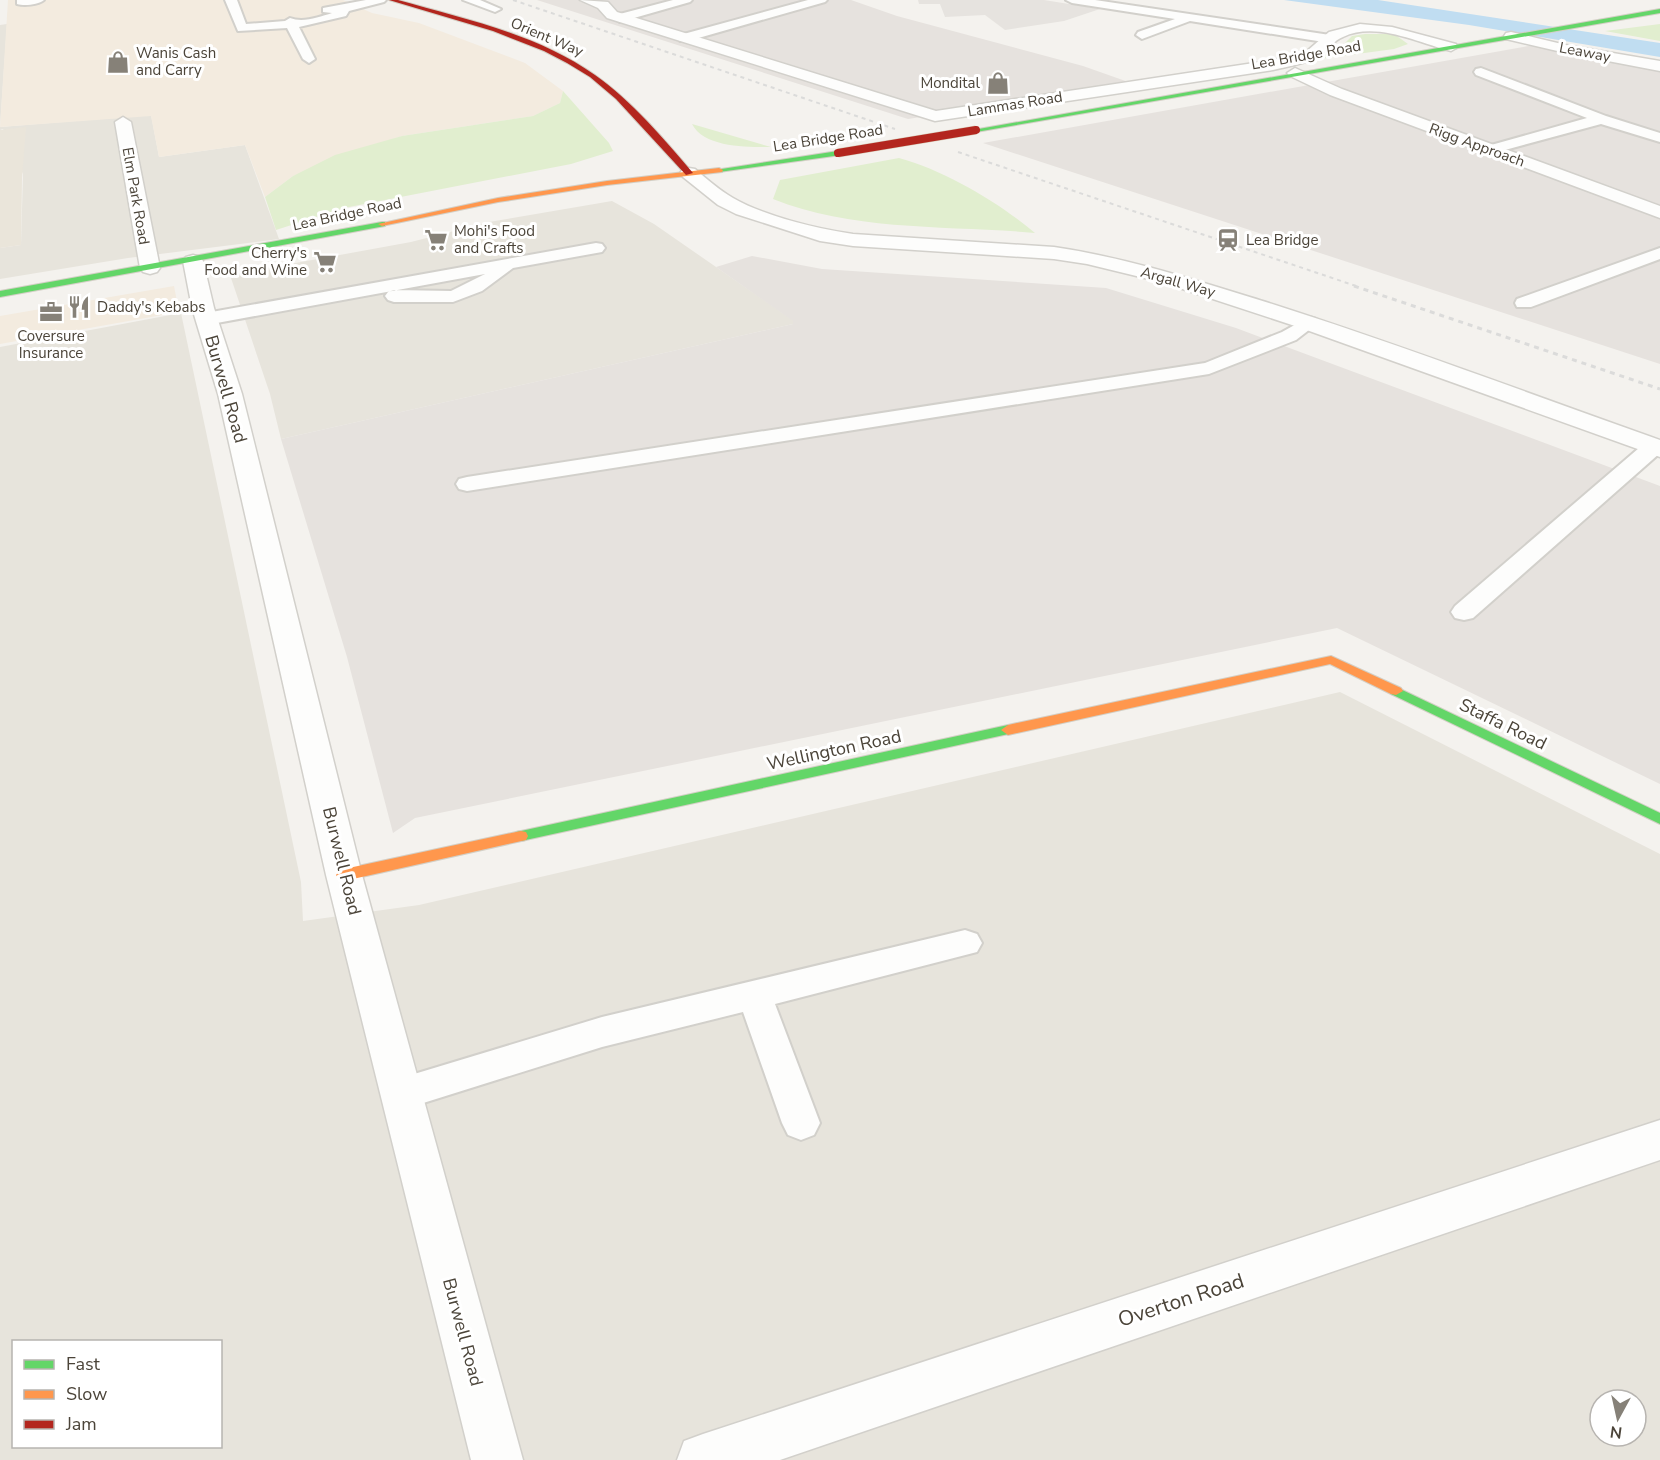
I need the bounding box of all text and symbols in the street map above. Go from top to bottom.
street label: Orient Way [508,13,587,61]
street label: Lea Bridge Road [1250,36,1362,74]
street label: Leaway [1558,37,1613,67]
place label: Wanis Cash and Carry [136,43,216,80]
shop icon: Wanis Cash and Carry [105,49,131,75]
shop icon: Mondital [985,70,1011,96]
place label: Mondital [920,73,981,93]
street label: Lammas Road [966,87,1064,121]
street label: Rigg Approach [1426,118,1528,172]
street label: Lea Bridge Road [772,119,884,157]
street label: Elm Park Road [118,146,154,246]
street label: Lea Bridge Road [291,193,403,235]
place label: Mohi's Food and Crafts [454,221,535,258]
supermarket icon: Mohi's Food and Crafts [423,227,449,253]
station icon: Lea Bridge [1215,227,1241,253]
place label: Lea Bridge [1246,230,1318,250]
place label: Cherry's Food and Wine [204,243,307,280]
supermarket icon: Cherry's Food and Wine [312,249,338,275]
street label: Argall Way [1138,262,1218,302]
restaurant icon: Daddy's Kebabs [66,294,92,320]
place label: Daddy's Kebabs [97,297,206,317]
office icon: Coversure Insurance [38,299,64,325]
place label: Coversure Insurance [17,326,85,363]
street label: Burwell Road [199,332,253,446]
street label: Staffa Road [1455,692,1551,756]
street label: Wellington Road [765,724,903,776]
street label: Burwell Road [317,804,367,918]
street label: Overton Road [1114,1266,1248,1334]
street label: Burwell Road [437,1275,489,1389]
legend [12,1340,222,1448]
text: Fast [66,1352,101,1376]
text: Slow [66,1382,107,1406]
north arrow [1588,1388,1648,1448]
text: Jam [65,1412,97,1436]
text: N [1609,1420,1624,1444]

